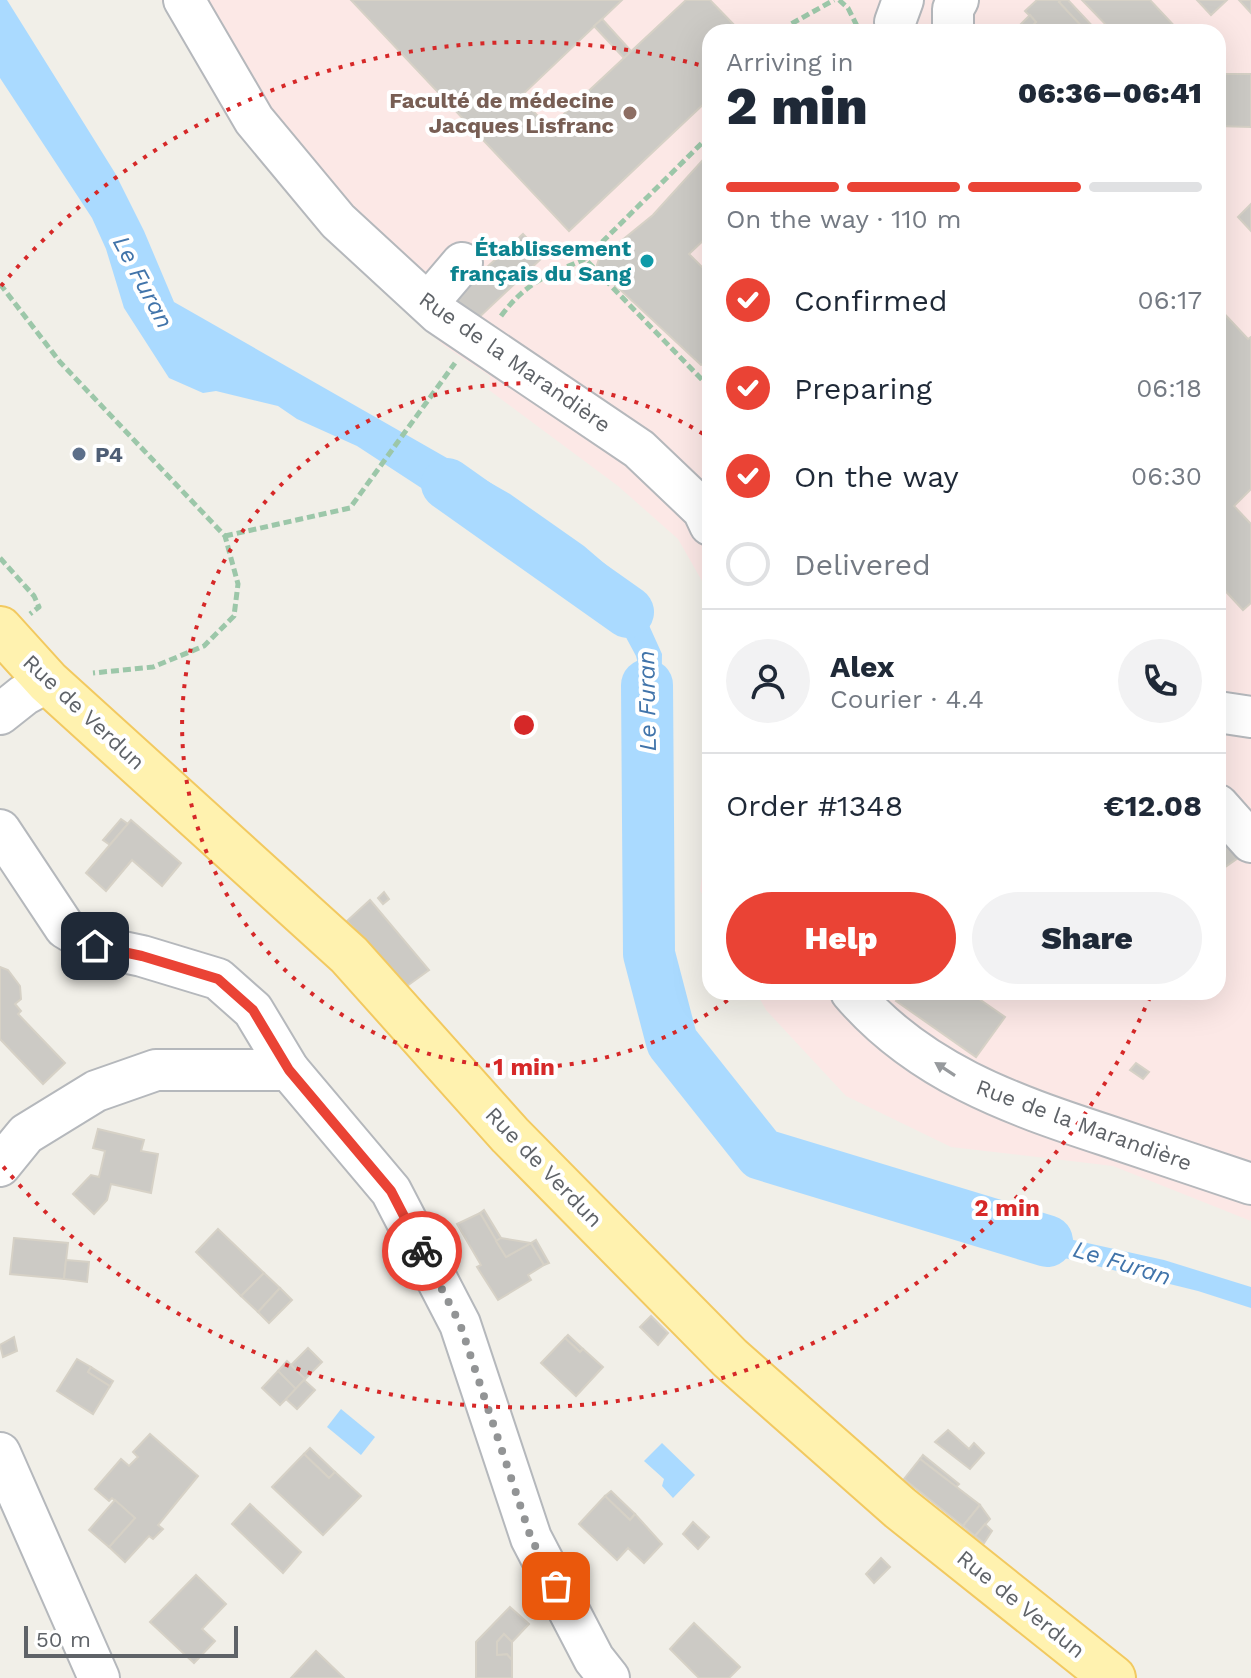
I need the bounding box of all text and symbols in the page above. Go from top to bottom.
text: Arriving in [726,47,854,77]
text: 06:36–06:41 [1018,75,1202,110]
text: 2 min [726,76,868,137]
place label: Faculté de médecine Jacques Lisfranc [389,88,614,138]
marker: Faculté de médecine Jacques Lisfranc [621,104,639,122]
text: On the way · 110 m [726,204,961,234]
water label: Le Furan [107,231,179,333]
place label: Établissement français du Sang [450,236,632,286]
marker: Établissement français du Sang [638,252,656,270]
icon: check [726,278,770,322]
text: Confirmed [794,283,948,318]
text: 06:17 [1138,285,1202,315]
street label: Rue de la Marandière [415,286,615,438]
icon: check [726,366,770,410]
text: Preparing [794,371,932,406]
text: 06:18 [1136,373,1202,403]
place label: P4 [95,442,123,467]
marker: P4 [70,445,88,463]
icon: check [726,454,770,498]
text: On the way [794,459,959,494]
text: 06:30 [1131,461,1202,491]
text: Delivered [794,547,931,582]
button: person [726,639,810,723]
button: phone [1118,639,1202,723]
street label: Rue de Verdun [18,649,150,775]
text: Alex [830,649,894,684]
water label: Le Furan [632,650,662,752]
text: Courier · 4.4 [830,684,984,714]
centre of rings [510,711,538,739]
text: Order #1348 [726,788,903,823]
text: €12.08 [1104,788,1202,823]
button: Help [726,892,956,984]
button: Share [972,892,1202,984]
pin [61,912,129,980]
icon: home [73,924,117,968]
text: 1 min [493,1053,555,1081]
one-way arrow [934,1062,955,1077]
street label: Rue de la Marandière [973,1074,1195,1176]
street label: Rue de Verdun [480,1102,608,1232]
text: 2 min [974,1194,1040,1222]
courier [382,1211,462,1291]
icon: bike [400,1229,444,1273]
water label: Le Furan [1070,1235,1174,1291]
street label: Rue de Verdun [952,1545,1090,1663]
pin [522,1552,590,1620]
icon: bag [534,1564,578,1608]
scale bar [24,1622,238,1658]
text: 50 m [36,1627,91,1652]

